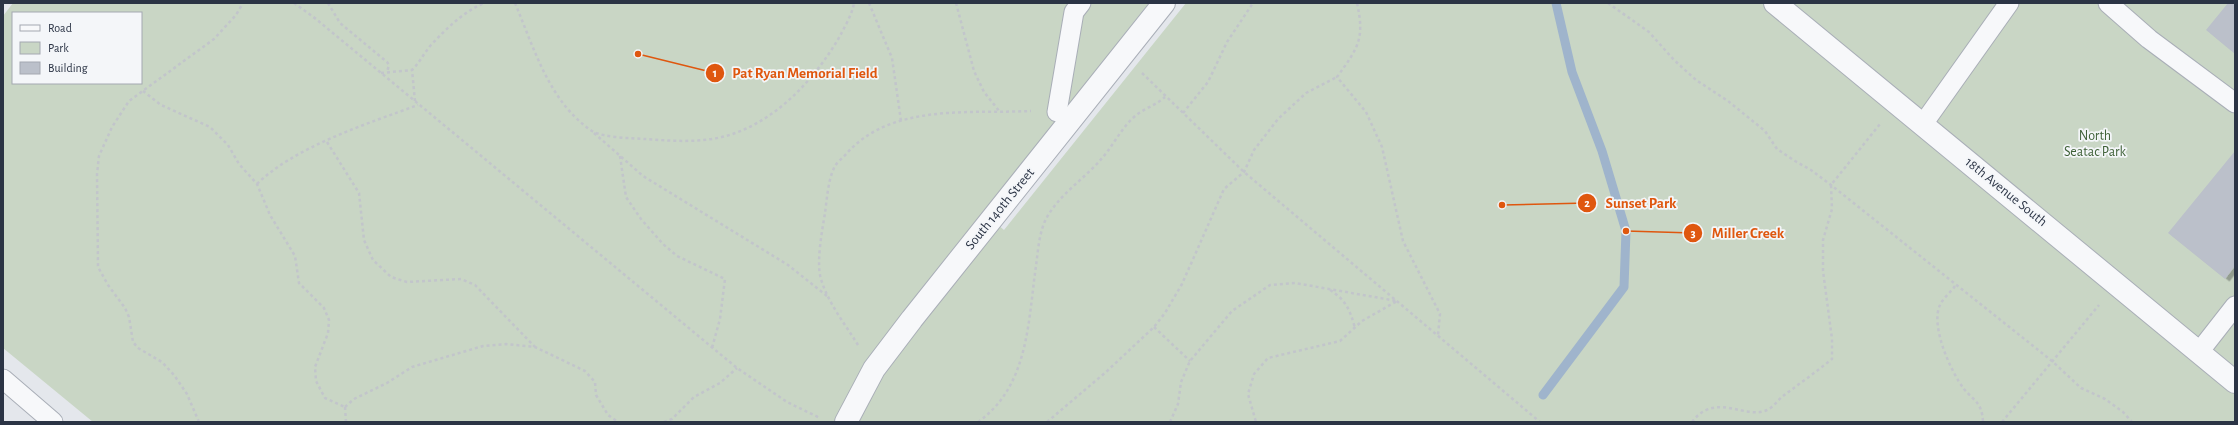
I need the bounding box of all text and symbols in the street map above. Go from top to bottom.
legend [12,12,142,84]
text: Road [48,22,72,34]
text: Park [48,42,69,54]
callout: Pat Ryan Memorial Field [705,59,886,86]
text: Building [48,62,88,74]
text: Pat Ryan Memorial Field [732,66,878,81]
text: 1 [713,67,717,79]
park label: North Seatac Park [2064,129,2127,159]
street label: 18th Avenue South [1962,155,2050,229]
street label: South 140th Street [963,165,1037,252]
callout: Sunset Park [1577,190,1684,217]
text: Sunset Park [1606,196,1677,211]
text: 2 [1584,197,1590,209]
callout: Miller Creek [1683,219,1792,246]
text: Miller Creek [1712,226,1785,241]
text: 3 [1690,227,1696,239]

